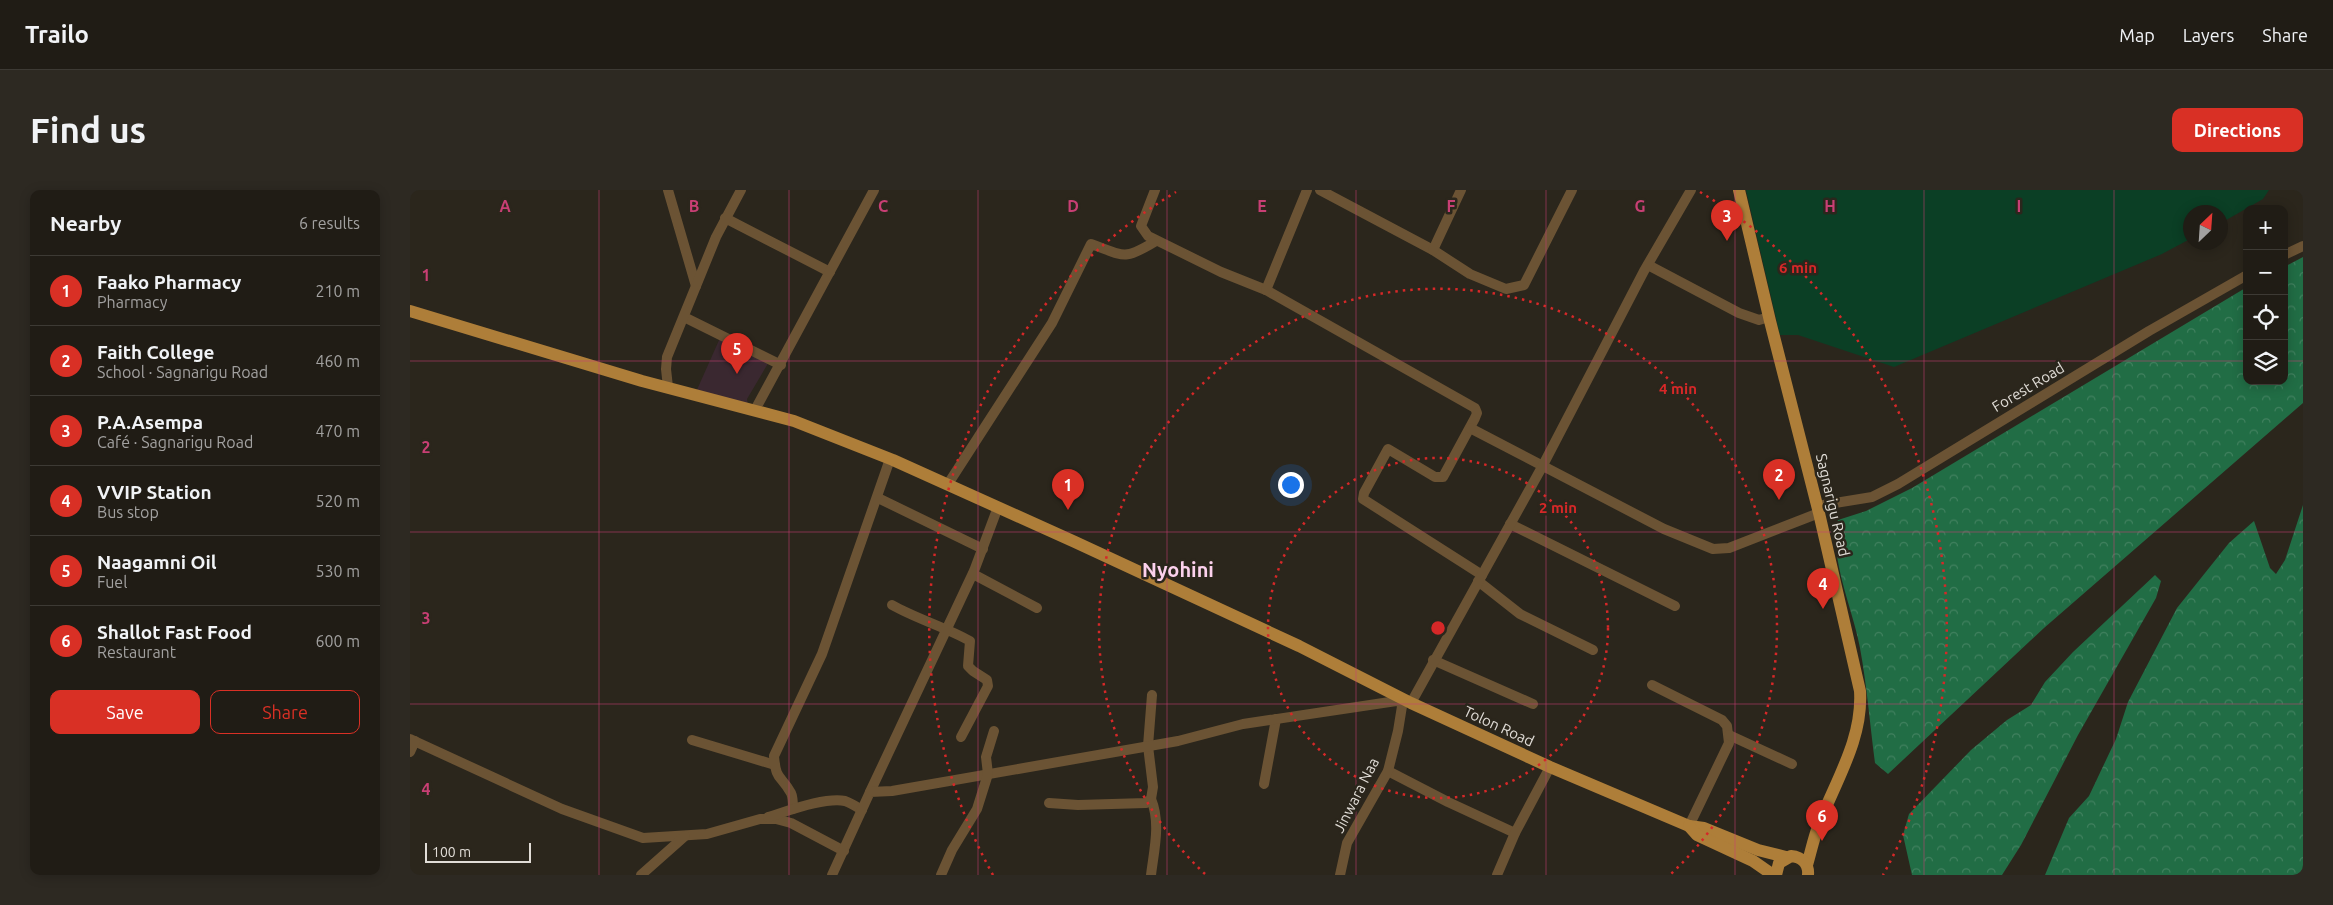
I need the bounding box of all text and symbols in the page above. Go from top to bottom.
text: Trailo [25,21,89,48]
text: Map [2119,25,2155,45]
text: Layers [2183,25,2234,45]
text: Share [2262,25,2308,45]
button: Directions [2172,108,2303,152]
text: Find us [30,110,146,150]
text: A [499,197,511,215]
text: B [689,197,699,215]
text: C [878,197,888,215]
text: D [1067,197,1079,215]
text: E [1257,197,1267,215]
text: F [1447,197,1456,215]
text: G [1634,197,1646,215]
text: H [1824,197,1836,215]
text: I [2017,197,2021,215]
pin: 3 [1711,200,1743,241]
north arrow [2183,205,2228,250]
map controls [2243,205,2288,385]
button: + [2243,205,2288,250]
text: Nearby [50,211,121,235]
text: 6 results [299,214,360,232]
button: − [2243,250,2288,295]
text: 6 min [1779,259,1817,276]
text: 1 [421,266,431,284]
text: Faako Pharmacy [97,271,241,293]
text: 1 [61,282,71,300]
text: 210 m [315,282,360,300]
text: Pharmacy [97,293,167,311]
button: locate [2243,295,2288,340]
pin: 5 [721,333,753,374]
button: layers [2243,340,2288,385]
text: Faith College [97,341,215,363]
text: 2 [61,352,71,370]
text: 460 m [315,352,360,370]
street label: Forest Road [1989,359,2067,415]
text: School · Sagnarigu Road [97,363,268,381]
text: 4 min [1659,380,1697,397]
text: P.A.Asempa [97,411,203,433]
text: 3 [61,422,71,440]
text: 470 m [315,422,360,440]
text: Café · Sagnarigu Road [97,433,253,451]
text: 2 [421,438,431,456]
street label: Sagnarigu Road [1813,452,1853,558]
pin: 2 [1763,459,1795,500]
pin: 1 [1052,469,1084,510]
your location [1278,472,1304,498]
text: VVIP Station [97,481,212,503]
text: 4 [61,492,71,510]
text: 520 m [315,492,360,510]
text: 2 min [1539,499,1577,516]
text: Bus stop [97,503,159,521]
text: Naagamni Oil [97,551,217,573]
district label: Nyohini [1142,558,1214,581]
text: 5 [61,562,71,580]
text: 530 m [315,562,360,580]
pin: 4 [1807,568,1839,609]
text: Fuel [97,573,127,591]
text: 3 [421,609,431,627]
centre of rings [1429,619,1447,637]
text: Shallot Fast Food [97,621,252,643]
text: 6 [61,632,71,650]
text: 600 m [315,632,360,650]
text: Restaurant [97,643,176,661]
button: Save [50,690,200,734]
button: Share [210,690,360,734]
street label: Tolon Road [1461,702,1537,750]
street label: Jinwara Naa [1330,755,1382,835]
text: 4 [421,780,431,798]
pin: 6 [1806,800,1838,841]
scale bar [425,840,531,863]
text: 100 m [432,844,471,860]

